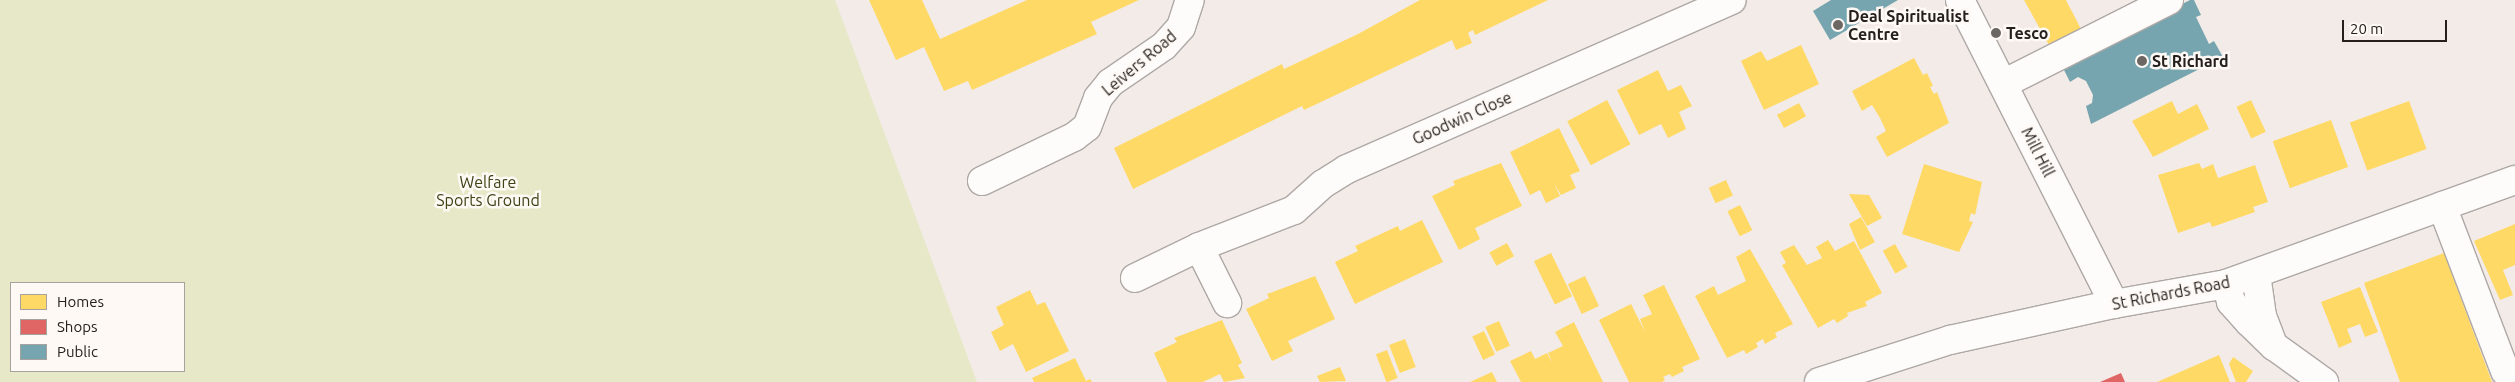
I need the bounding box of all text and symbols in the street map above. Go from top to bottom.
place label: Deal Spiritualist Centre [1848,6,1969,44]
scale bar [2345,10,2450,42]
marker: Deal Spiritualist Centre [1832,19,1844,31]
text: 20 m [2350,20,2383,37]
place label: Tesco [2006,23,2048,43]
street label: Leivers Road [1098,26,1180,100]
marker: Tesco [1990,27,2002,39]
place label: St Richard [2152,51,2229,71]
marker: St Richard [2136,55,2148,67]
street label: Goodwin Close [1409,87,1515,149]
street label: Mill Hill [2017,124,2059,180]
park label: Welfare Sports Ground [436,172,540,210]
street label: St Richards Road [2110,272,2232,314]
legend [10,282,185,372]
text: Homes [57,293,104,310]
text: Shops [57,318,98,335]
text: Public [57,343,98,360]

